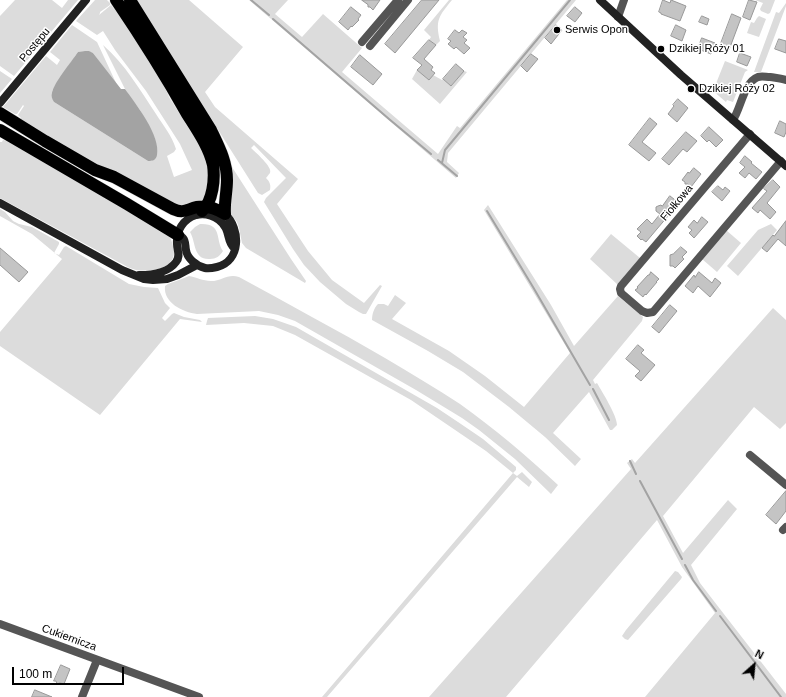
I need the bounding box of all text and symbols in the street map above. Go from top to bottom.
place label: Serwis Opon [565,23,628,37]
street label: Postępu [17,25,53,65]
marker: Serwis Opon [552,25,562,35]
place label: Dzikiej Róży 01 [669,42,745,56]
marker: Dzikiej Róży 01 [656,44,666,54]
place label: Dzikiej Róży 02 [699,82,775,96]
marker: Dzikiej Róży 02 [686,84,696,94]
street label: Fiołkowa [658,182,696,224]
street label: Cukiernicza [40,622,98,654]
north arrow [734,645,774,685]
text: N [753,647,766,661]
scale bar [14,659,126,685]
text: 100 m [19,667,52,681]

